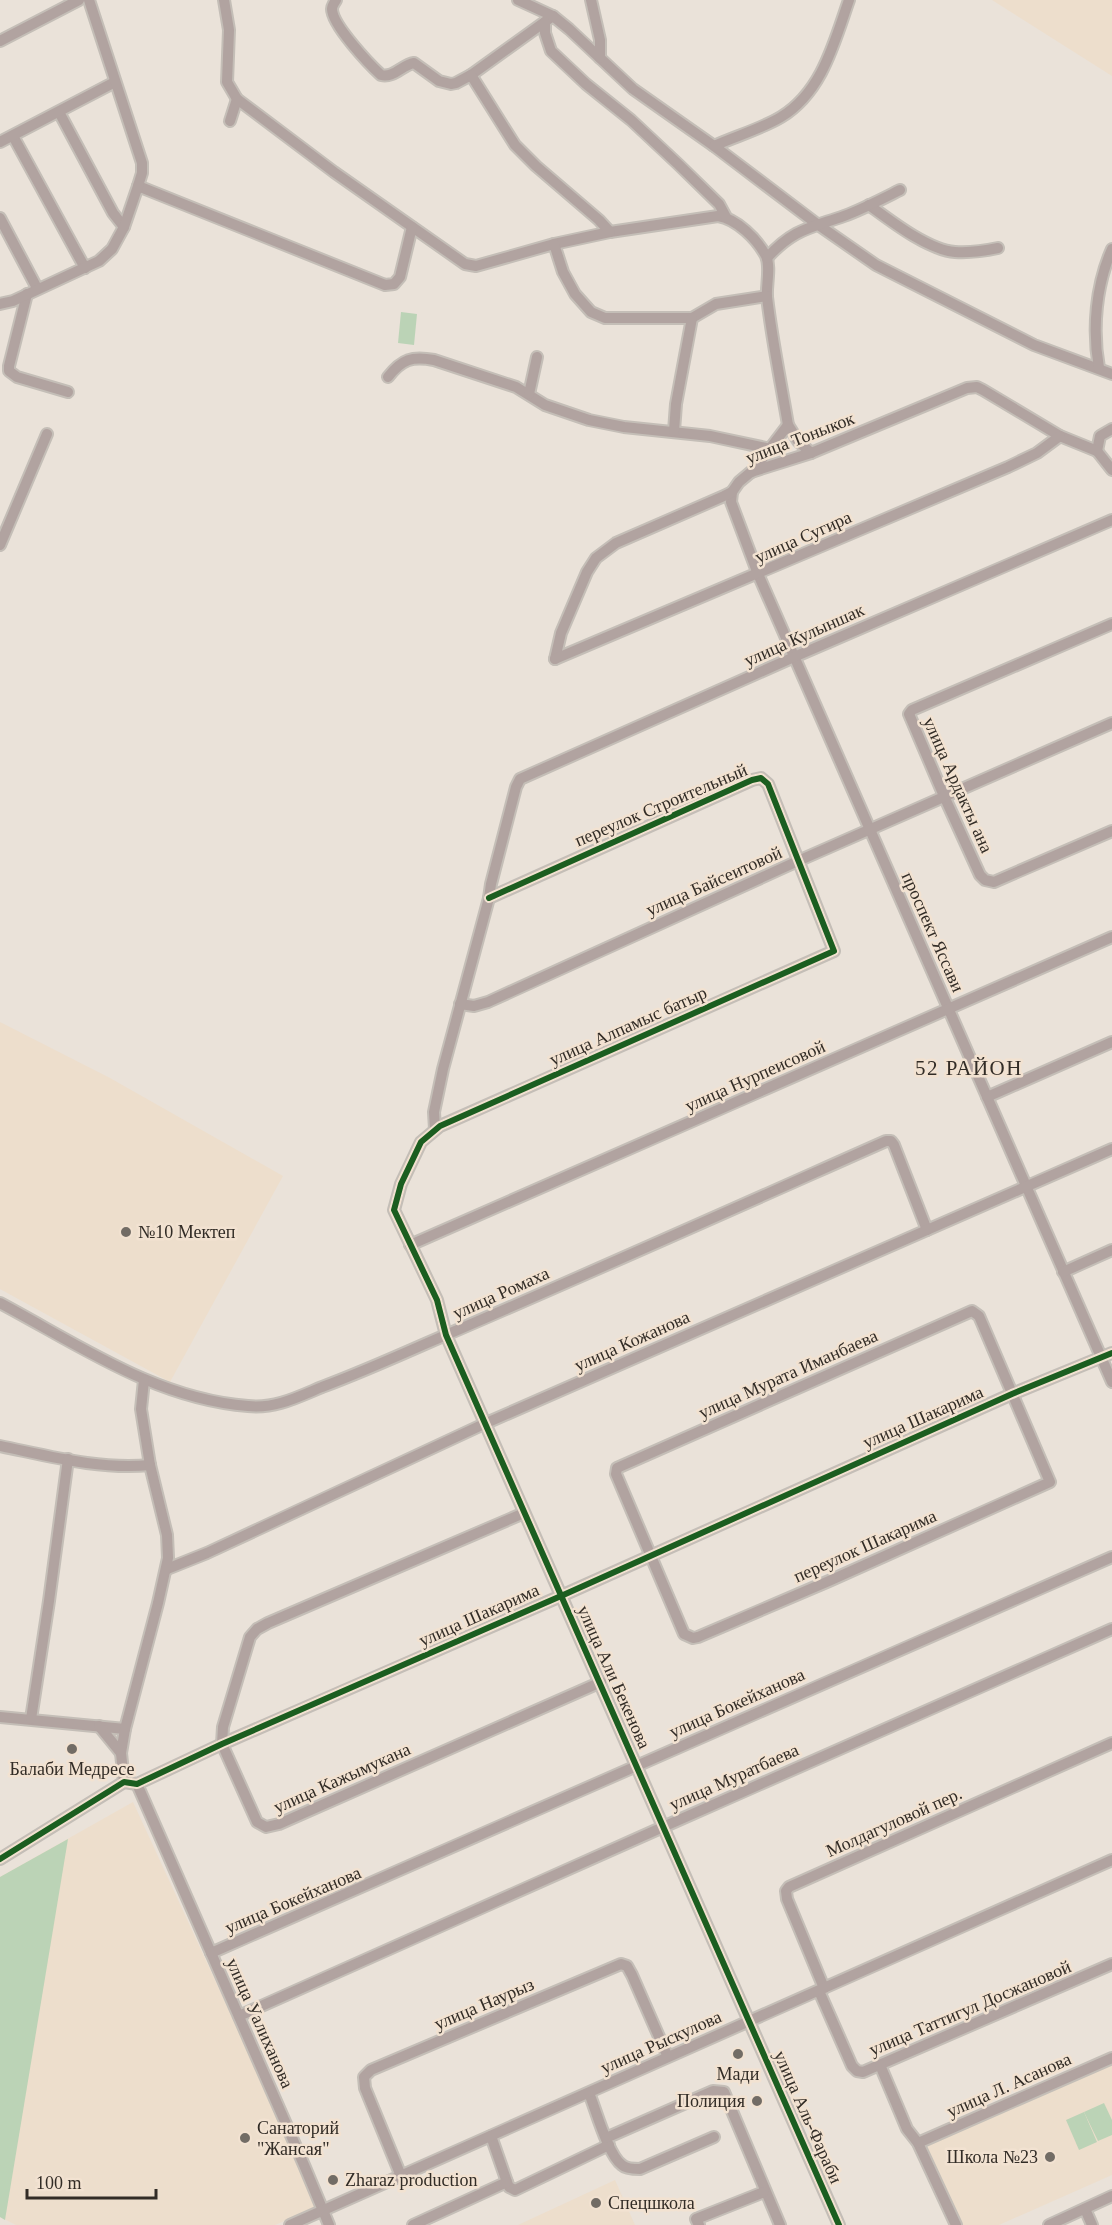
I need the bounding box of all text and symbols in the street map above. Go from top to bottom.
street label: улица Тоныкок [743,408,857,468]
street label: улица Сугира [752,507,854,567]
street label: улица Кулыншак [741,600,867,670]
street label: улица Ардакты ана [919,714,997,856]
street label: переулок Строительный [572,759,751,850]
street label: улица Байсеитовой [643,842,785,920]
street label: проспект Яссави [898,869,968,995]
street label: улица Алпамыс батыр [546,982,710,1070]
street label: улица Нурпеисовой [682,1036,828,1116]
district label: 52 РАЙОН [915,1056,1023,1080]
place label: №10 Мектеп [138,1222,236,1242]
marker: №10 Мектеп [119,1225,133,1239]
street label: улица Ромаха [450,1263,552,1323]
street label: улица Кожанова [571,1307,693,1375]
street label: улица Мурата Иманбаева [695,1325,881,1423]
street label: улица Шакарима [860,1382,986,1452]
street label: переулок Шакарима [791,1506,939,1586]
street label: улица Шакарима [416,1580,542,1650]
street label: улица Али Бекенова [573,1602,655,1752]
street label: улица Бокейханова [666,1664,808,1742]
street label: улица Кажымукана [270,1739,414,1817]
street label: улица Муратбаева [666,1740,802,1814]
marker: Балаби Медресе [65,1742,79,1756]
place label: Балаби Медресе [9,1759,135,1779]
street label: Молдагуловой пер. [823,1783,965,1861]
street label: улица Бокейханова [222,1862,364,1938]
street label: улица Уалиханова [222,1955,298,2091]
street label: улица Таттигул Досжановой [866,1956,1074,2060]
street label: улица Наурыз [431,1974,537,2034]
street label: улица Рыскулова [598,2006,724,2078]
marker: Мади [731,2047,745,2061]
street label: улица Аль-Фараби [770,2048,846,2187]
street label: улица Л. Асанова [944,2049,1074,2121]
place label: Мади [717,2064,760,2084]
place label: Полиция [677,2091,745,2111]
marker: Полиция [750,2094,764,2108]
place label: Санаторий "Жансая" [257,2118,339,2159]
marker: Санаторий "Жансая" [238,2131,252,2145]
place label: Школа №23 [947,2147,1038,2167]
marker: Школа №23 [1043,2150,1057,2164]
scale bar [27,2162,156,2200]
place label: Zharaz production [345,2170,477,2190]
text: 100 m [36,2173,82,2193]
marker: Zharaz production [326,2173,340,2187]
place label: Спецшкола [608,2193,695,2213]
marker: Спецшкола [589,2196,603,2210]

